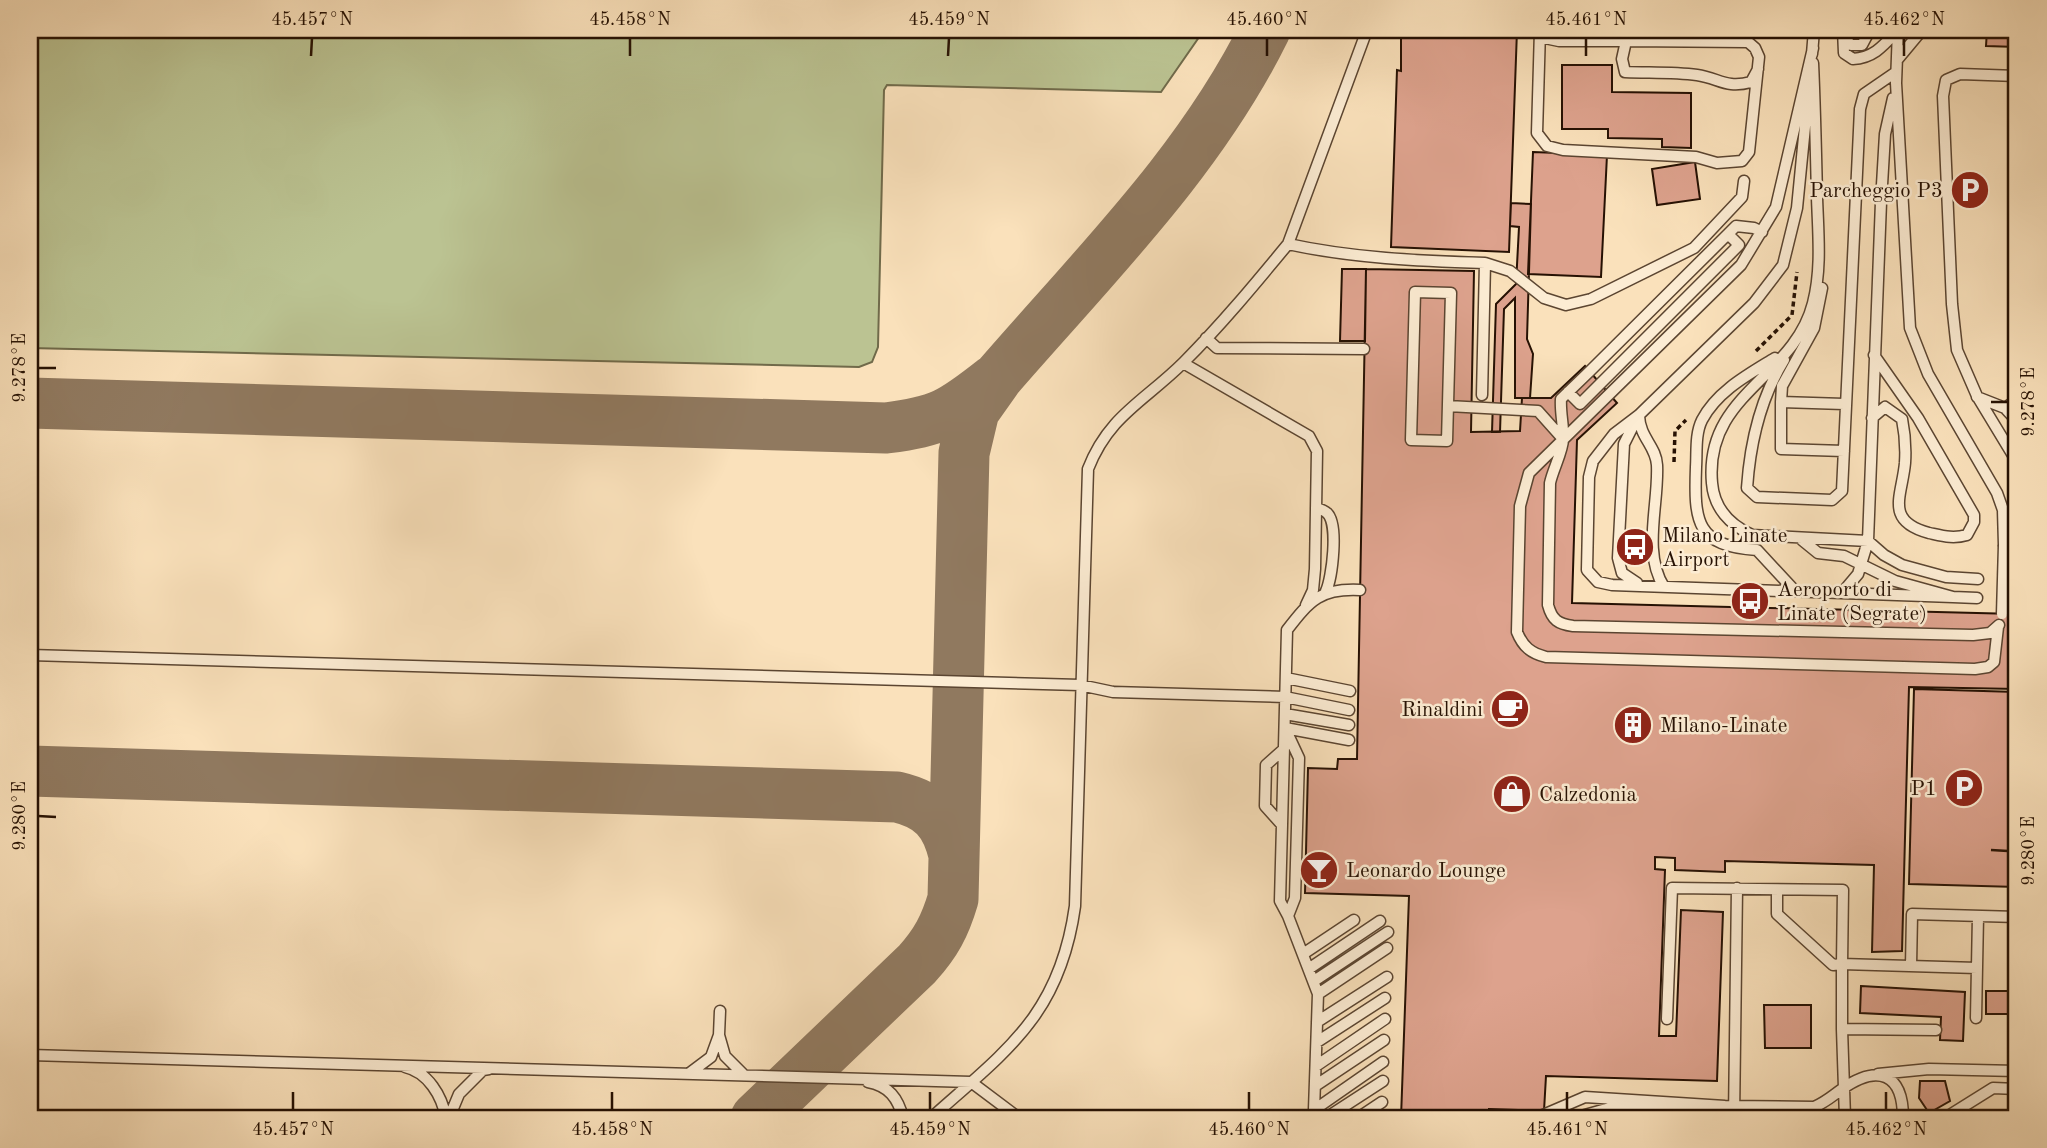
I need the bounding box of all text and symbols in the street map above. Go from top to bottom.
text: 45.457°N [271,11,353,29]
text: 45.458°N [589,11,671,29]
text: 45.459°N [908,11,990,29]
text: 45.460°N [1226,11,1308,29]
text: 45.461°N [1545,11,1627,29]
text: 45.462°N [1863,11,1945,29]
parking icon: Parcheggio P3 [1949,169,1991,211]
place label: Parcheggio P3 [1809,181,1943,202]
text: 9.278°E [11,333,29,403]
text: 9.278°E [2020,367,2038,437]
bus stop icon: Milano Linate Airport [1614,526,1656,568]
place label: Milano Linate Airport [1662,526,1787,571]
bus stop icon: Aeroporto di Linate (Segrate) [1729,580,1771,622]
place label: Aeroporto di Linate (Segrate) [1777,580,1927,625]
cafe icon: Rinaldini [1489,688,1531,730]
place label: Rinaldini [1401,700,1483,721]
building icon: Milano-Linate [1612,704,1654,746]
place label: Milano-Linate [1660,716,1787,737]
parking icon: P1 [1943,767,1985,809]
shop icon: Calzedonia [1491,773,1533,815]
place label: P1 [1911,779,1937,800]
text: 9.280°E [11,781,29,851]
place label: Calzedonia [1539,785,1637,806]
text: 9.280°E [2020,816,2038,886]
bar icon: Leonardo Lounge [1298,849,1340,891]
place label: Leonardo Lounge [1346,861,1506,882]
text: 45.457°N [252,1121,334,1139]
text: 45.458°N [571,1121,653,1139]
text: 45.459°N [889,1121,971,1139]
text: 45.460°N [1208,1121,1290,1139]
text: 45.461°N [1526,1121,1608,1139]
text: 45.462°N [1845,1121,1927,1139]

